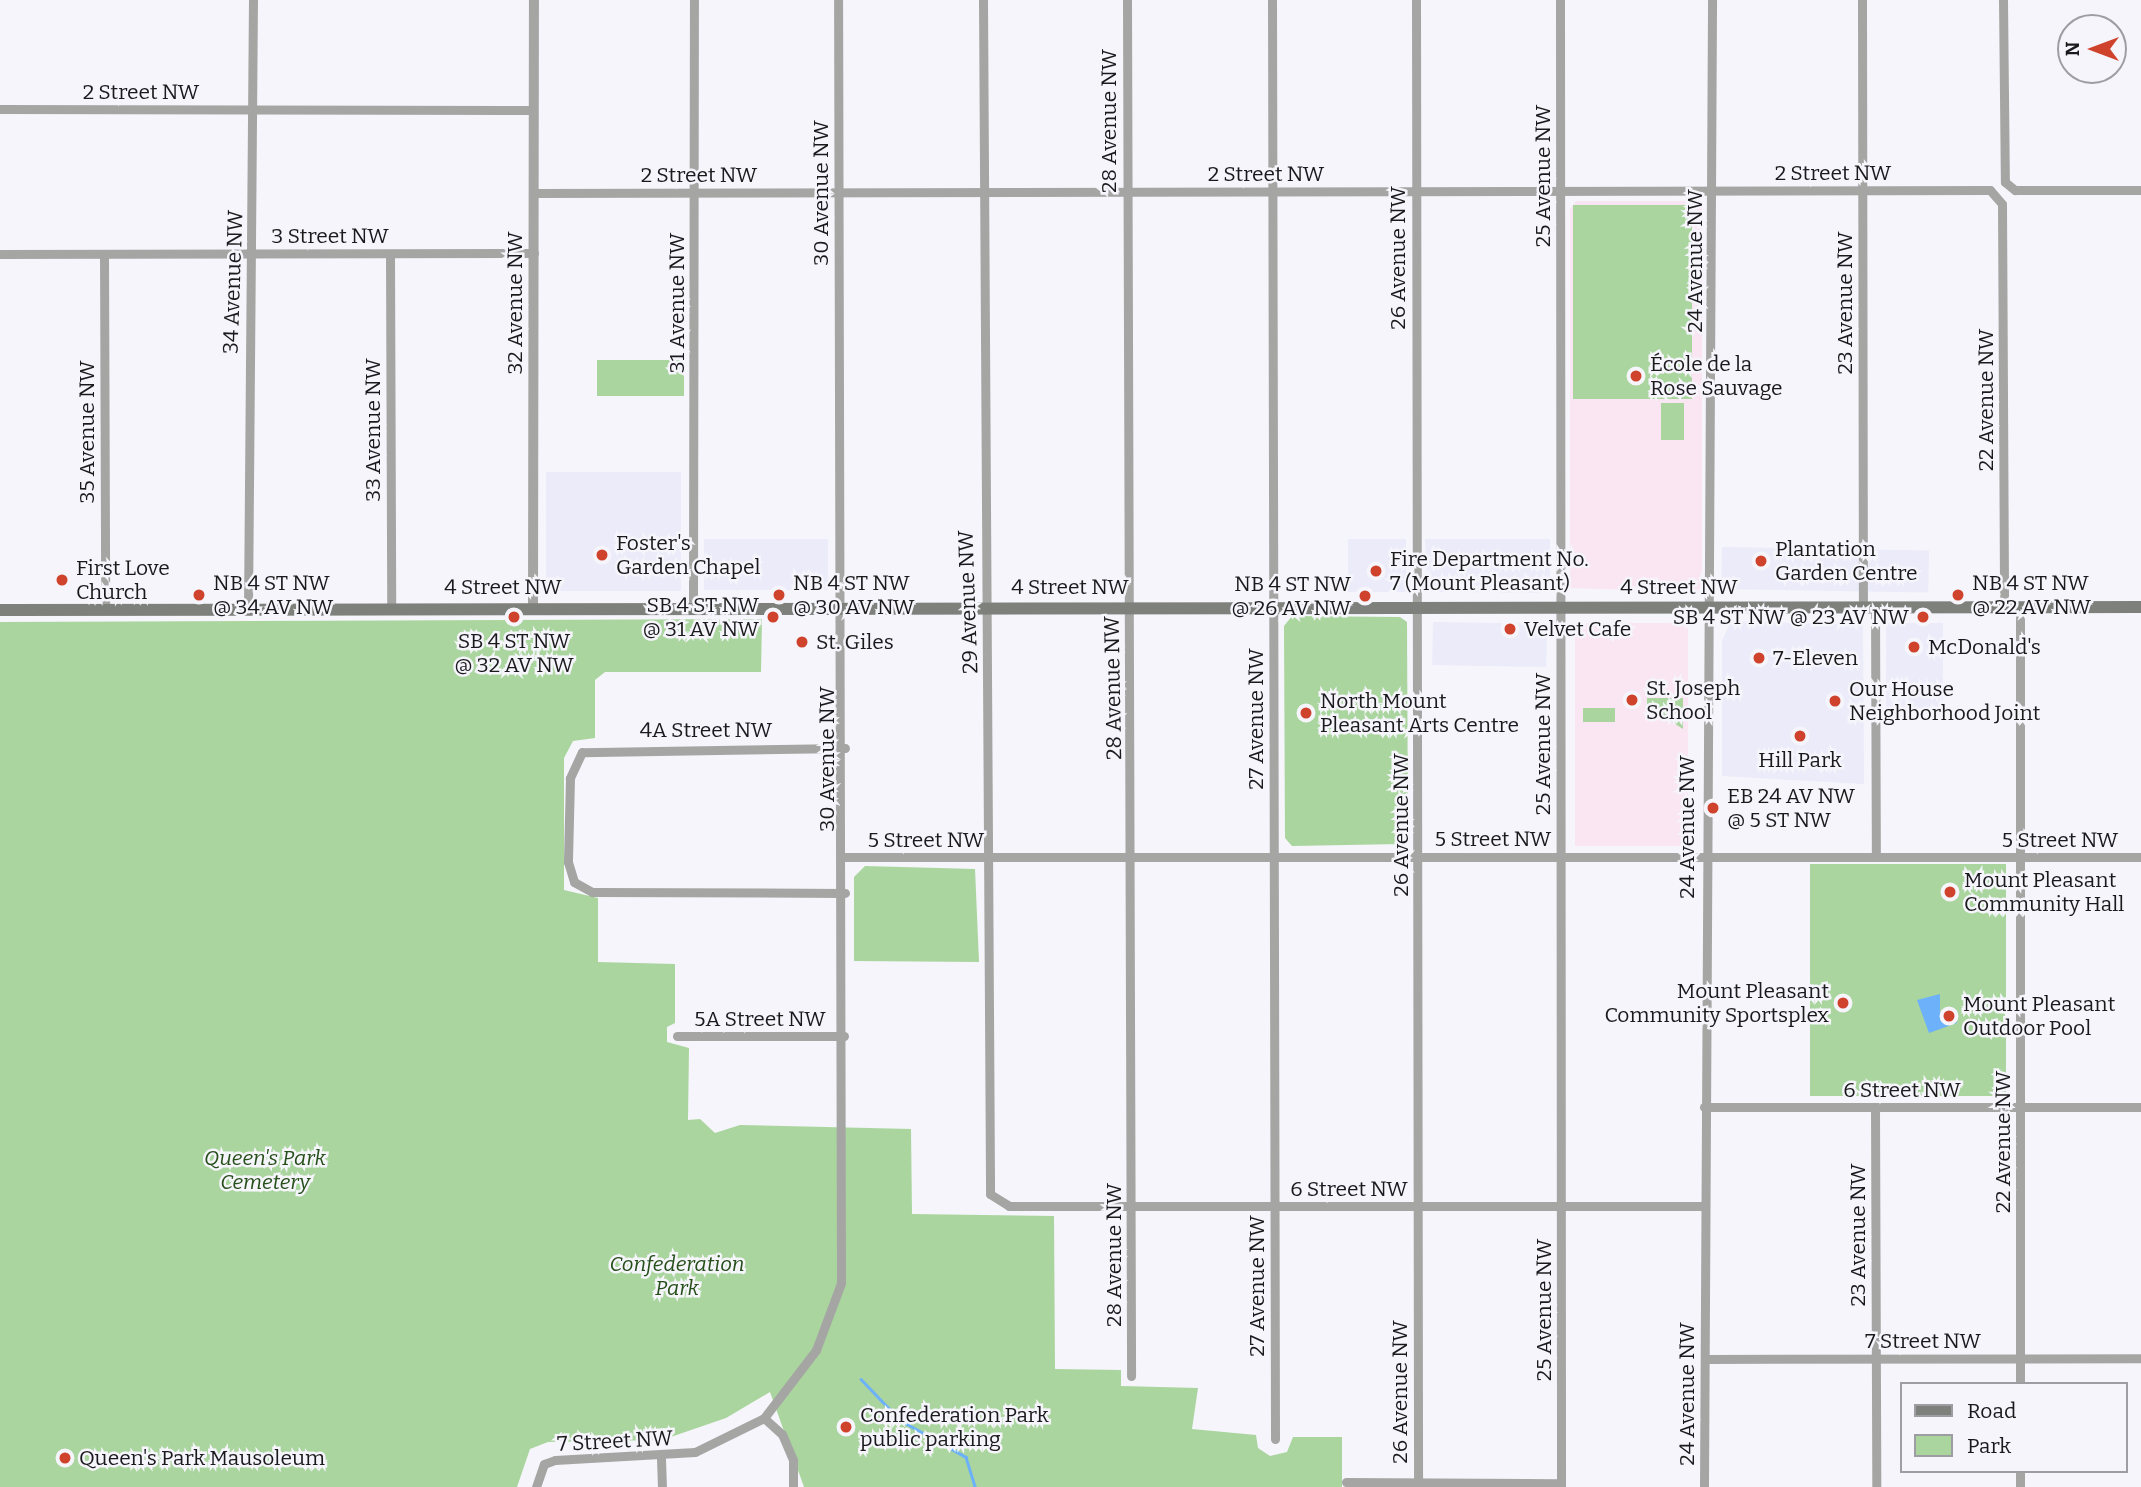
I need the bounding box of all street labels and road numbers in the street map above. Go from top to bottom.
street label: 28 Avenue NW [1096,49,1122,193]
street label: 2 Street NW [83,79,199,105]
street label: 25 Avenue NW [1530,105,1556,247]
street label: 30 Avenue NW [808,120,834,266]
street label: 2 Street NW [1775,160,1891,186]
street label: 2 Street NW [1208,161,1324,187]
street label: 2 Street NW [641,162,757,188]
street label: 26 Avenue NW [1385,186,1411,330]
street label: 24 Avenue NW [1682,189,1708,333]
street label: 34 Avenue NW [218,210,248,354]
street label: 3 Street NW [271,223,389,249]
street label: 32 Avenue NW [502,231,528,375]
street label: 23 Avenue NW [1832,231,1858,375]
street label: 31 Avenue NW [664,233,690,373]
street label: 22 Avenue NW [1973,329,1999,471]
street label: 33 Avenue NW [360,358,386,502]
street label: 35 Avenue NW [74,360,100,504]
street label: 29 Avenue NW [953,530,983,674]
street label: 4 Street NW [444,574,562,600]
street label: 4 Street NW [1011,574,1129,600]
street label: 4 Street NW [1620,574,1738,600]
street label: 28 Avenue NW [1099,616,1127,760]
street label: 27 Avenue NW [1243,648,1269,790]
street label: 25 Avenue NW [1530,673,1556,815]
street label: 30 Avenue NW [814,686,840,832]
street label: 4A Street NW [640,717,772,743]
street label: 26 Avenue NW [1388,753,1414,897]
street label: 24 Avenue NW [1674,755,1700,899]
street label: 5 Street NW [1435,826,1551,852]
street label: 5 Street NW [868,827,984,853]
street label: 5 Street NW [2002,827,2118,853]
street label: 5A Street NW [694,1006,826,1032]
street label: 22 Avenue NW [1990,1071,2016,1213]
street label: 6 Street NW [1843,1077,1961,1103]
street label: 23 Avenue NW [1845,1163,1871,1307]
street label: 6 Street NW [1290,1176,1408,1202]
street label: 28 Avenue NW [1101,1183,1127,1327]
street label: 27 Avenue NW [1244,1215,1270,1357]
street label: 25 Avenue NW [1531,1239,1557,1381]
street label: 26 Avenue NW [1387,1320,1413,1464]
street label: 24 Avenue NW [1674,1322,1700,1466]
street label: 7 Street NW [1865,1328,1981,1354]
street label: 7 Street NW [556,1425,674,1457]

